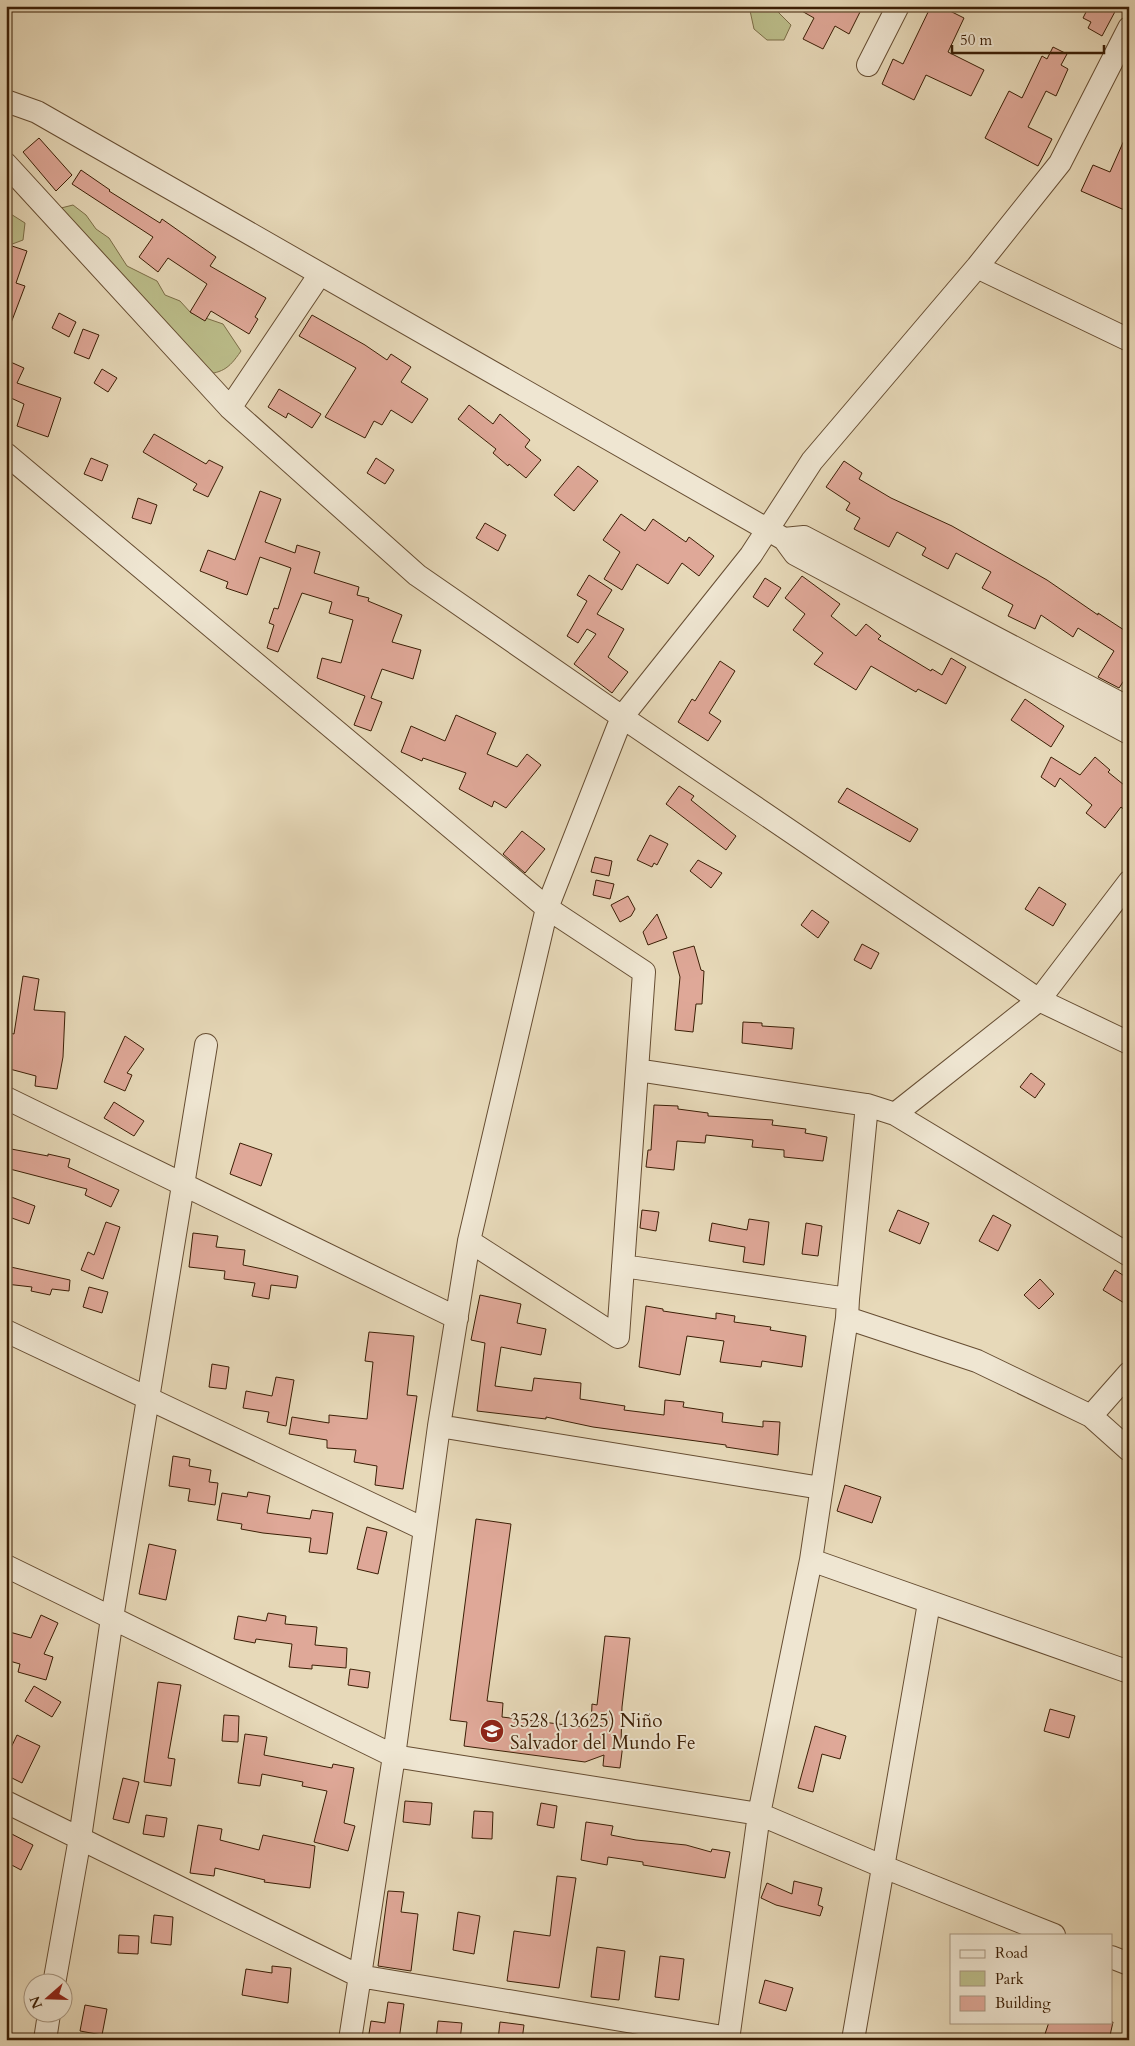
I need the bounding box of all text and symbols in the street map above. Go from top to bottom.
scale bar [952,22,1105,54]
text: 50 m [960,30,992,50]
place label: 3528 (13625) Niño Salvador del Mundo Fe [510,1708,696,1756]
school or university icon: 3528 (13625) Niño Salvador del Mundo Fe [479,1718,505,1744]
legend [950,1934,1112,2024]
text: Road [995,1943,1028,1963]
text: Park [995,1969,1024,1989]
north arrow [22,1974,72,2024]
text: N [25,1993,47,2011]
text: Building [995,1993,1051,2013]

